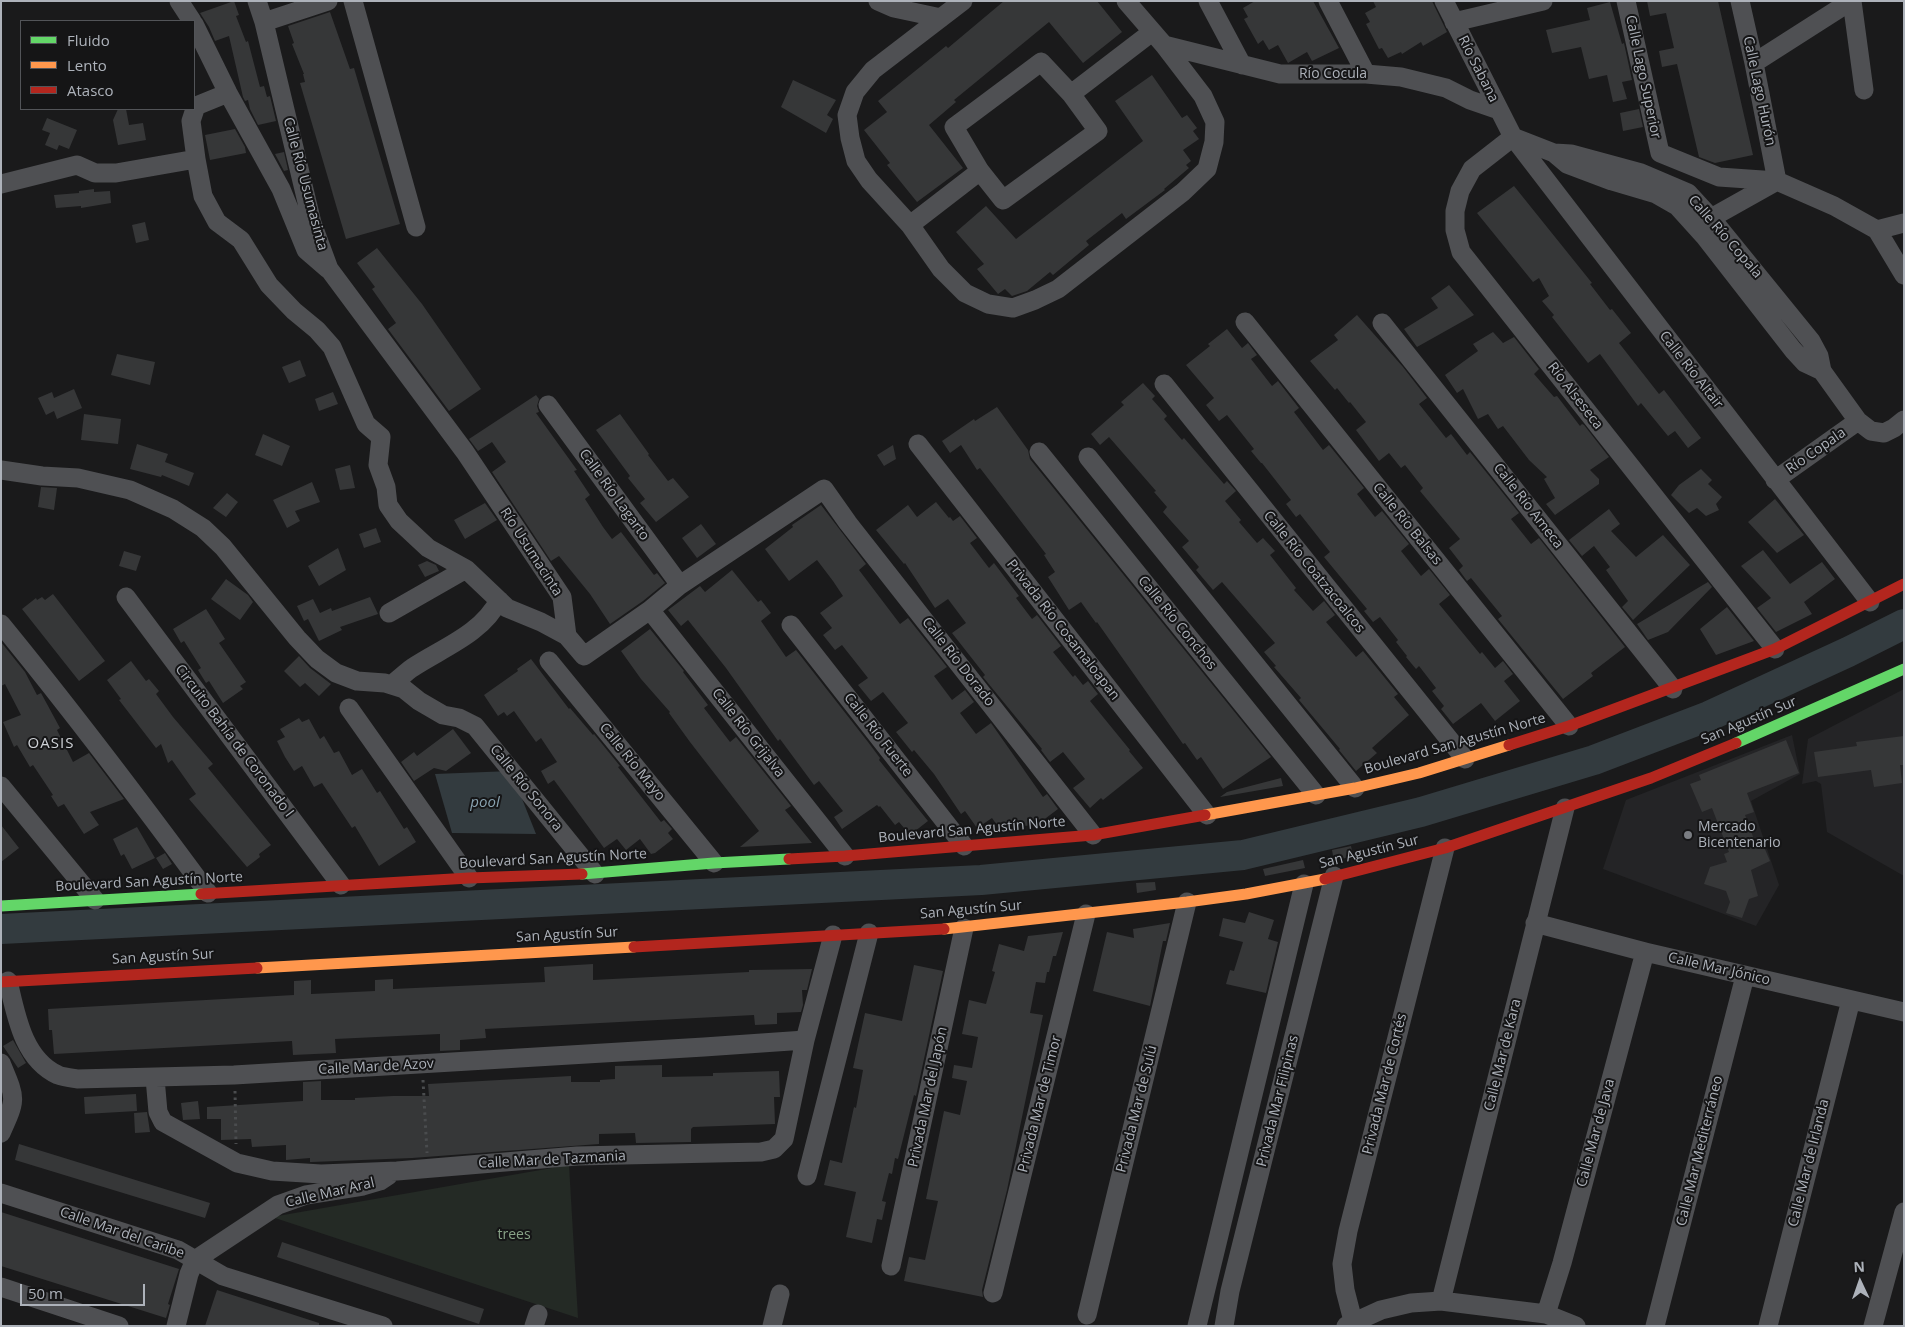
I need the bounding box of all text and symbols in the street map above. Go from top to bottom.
street label: Calle Lago Superior [1622,14,1664,140]
legend [20,20,195,110]
text: Fluido [67,30,110,50]
street label: Río Sabana [1454,33,1502,105]
street label: Calle Lago Hurón [1739,35,1779,147]
text: Lento [67,55,107,75]
street label: Río Cocula [1299,66,1367,82]
text: Atasco [67,80,114,100]
street label: Calle Río Usumasinta [279,116,331,252]
street label: Calle Río Copala [1684,192,1766,282]
street label: Calle Río Altair [1656,328,1726,412]
street label: Río Alseseca [1544,359,1606,433]
street label: Río Copala [1783,424,1849,478]
street label: Calle Río Lagarto [575,446,653,544]
street label: Calle Río Ameca [1490,460,1566,552]
street label: Calle Río Balsas [1369,480,1445,568]
street label: Río Usumacinta [496,505,566,599]
street label: Calle Río Coatzacoalcos [1260,508,1368,636]
street label: Privada Río Cosamaloapan [1003,556,1123,704]
street label: Calle Río Conchos [1134,573,1220,673]
street label: Calle Río Dorado [918,614,998,710]
street label: Circuito Bahía de Coronado I [171,661,297,821]
street label: Calle Río Grijalva [708,685,788,781]
street label: Calle Río Fuerte [840,690,916,780]
street label: San Agustín Sur [1699,693,1799,749]
street label: Boulevard San Agustín Norte [1362,710,1548,778]
street label: Calle Río Mayo [596,720,668,804]
district label: OASIS [27,735,75,753]
street label: Calle Río Sonora [486,742,566,834]
water label: pool [470,794,500,812]
street label: Boulevard San Agustín Norte [878,813,1066,847]
place label: Mercado Bicentenario [1698,819,1781,852]
marker: Mercado Bicentenario [1682,829,1694,841]
street label: San Agustín Sur [1317,831,1421,873]
street label: Boulevard San Agustín Norte [459,846,647,872]
street label: Boulevard San Agustín Norte [55,869,243,895]
street label: San Agustín Sur [919,897,1023,923]
street label: San Agustín Sur [516,924,618,946]
street label: San Agustín Sur [112,946,214,968]
street label: Calle Mar Jónico [1666,949,1772,989]
street label: Calle Mar de Kara [1481,997,1525,1113]
street label: Privada Mar de Cortés [1359,1012,1411,1156]
street label: Privada Mar del Japón [905,1025,951,1169]
street label: Privada Mar Filipinas [1254,1033,1302,1169]
street label: Privada Mar de Timor [1015,1034,1065,1174]
street label: Privada Mar de Sulú [1113,1044,1161,1174]
street label: Calle Mar de Azov [318,1056,434,1078]
street label: Calle Mar Mediterráneo [1673,1074,1727,1228]
street label: Calle Mar de Java [1573,1077,1619,1189]
street label: Calle Mar de Irlanda [1785,1097,1833,1229]
street label: Calle Mar de Tazmania [478,1148,626,1172]
street label: Calle Mar Aral [284,1175,376,1211]
street label: Calle Mar del Caribe [57,1204,187,1262]
park label: trees [497,1227,531,1243]
north arrow [1835,1257,1885,1307]
text: N [1853,1257,1865,1276]
scale bar [22,1274,148,1306]
text: 50 m [28,1283,63,1303]

